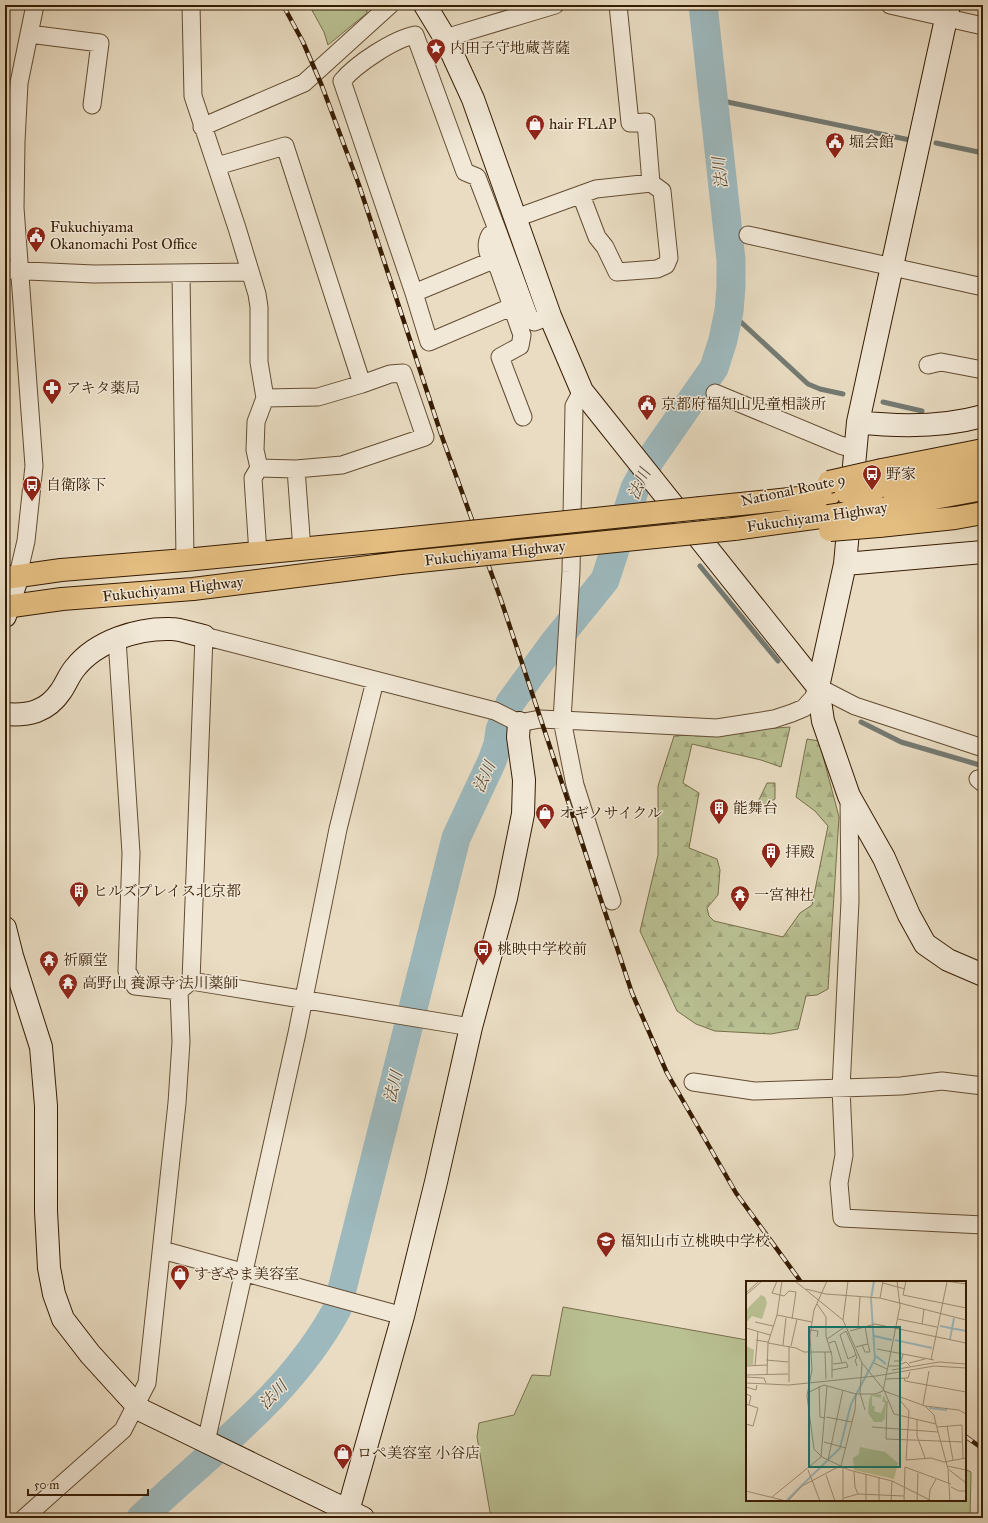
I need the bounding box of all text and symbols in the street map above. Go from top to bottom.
place icon: 内田子守地蔵菩薩 [425,37,447,65]
place label: 内田子守地蔵菩薩 [450,39,570,57]
shop icon: hair FLAP [524,113,546,141]
place label: hair FLAP [549,115,617,133]
public building icon: 堀会館 [824,131,846,159]
place label: 堀会館 [849,133,894,151]
water label: 法川 [709,154,731,190]
place label: Fukuchiyama Okanomachi Post Office [50,218,197,253]
public building icon: Fukuchiyama Okanomachi Post Office [25,225,47,253]
pharmacy icon: アキタ薬局 [41,377,63,405]
place label: アキタ薬局 [66,379,140,397]
public building icon: 京都府福知山児童相談所 [636,393,658,421]
place label: 京都府福知山児童相談所 [661,395,826,413]
bus stop icon: 野家 [861,463,883,491]
water label: 法川 [624,464,655,503]
place label: 野家 [886,465,916,483]
street label: National Route 9 [739,470,847,510]
bus stop icon: 自衛隊下 [21,474,43,502]
place label: 自衛隊下 [46,476,106,494]
street label: Fukuchiyama Highway [746,498,889,536]
street label: Fukuchiyama Highway [424,537,567,569]
street label: Fukuchiyama Highway [102,573,245,605]
water label: 法川 [469,757,500,795]
building icon: 能舞台 [708,797,730,825]
place label: 能舞台 [733,799,778,817]
shop icon: オギノサイクル [534,802,556,830]
place label: オギノサイクル [559,804,662,822]
building icon: 拝殿 [760,841,782,869]
place label: 拝殿 [785,843,815,861]
building icon: ヒルズプレイス北京都 [68,880,90,908]
place label: ヒルズプレイス北京都 [93,882,241,900]
temple icon: 一宮神社 [729,884,751,912]
place label: 一宮神社 [754,886,814,904]
bus stop icon: 桃映中学校前 [472,938,494,966]
place label: 桃映中学校前 [497,940,587,958]
temple icon: 祈願堂 [38,949,60,977]
place label: 祈願堂 [63,951,108,969]
temple icon: 高野山 養源寺 法川薬師 [57,972,79,1000]
place label: 高野山 養源寺 法川薬師 [82,974,238,992]
water label: 法川 [380,1067,407,1105]
school or university icon: 福知山市立桃映中学校 [595,1230,617,1258]
place label: 福知山市立桃映中学校 [620,1232,770,1250]
shop icon: すぎやま美容室 [169,1263,191,1291]
place label: すぎやま美容室 [194,1265,299,1283]
inset map [746,1281,966,1501]
water label: 法川 [255,1375,292,1413]
shop icon: ロペ美容室 小谷店 [332,1442,354,1470]
place label: ロペ美容室 小谷店 [357,1444,480,1462]
scale bar [28,1471,148,1497]
text: 50 m [34,1478,59,1492]

